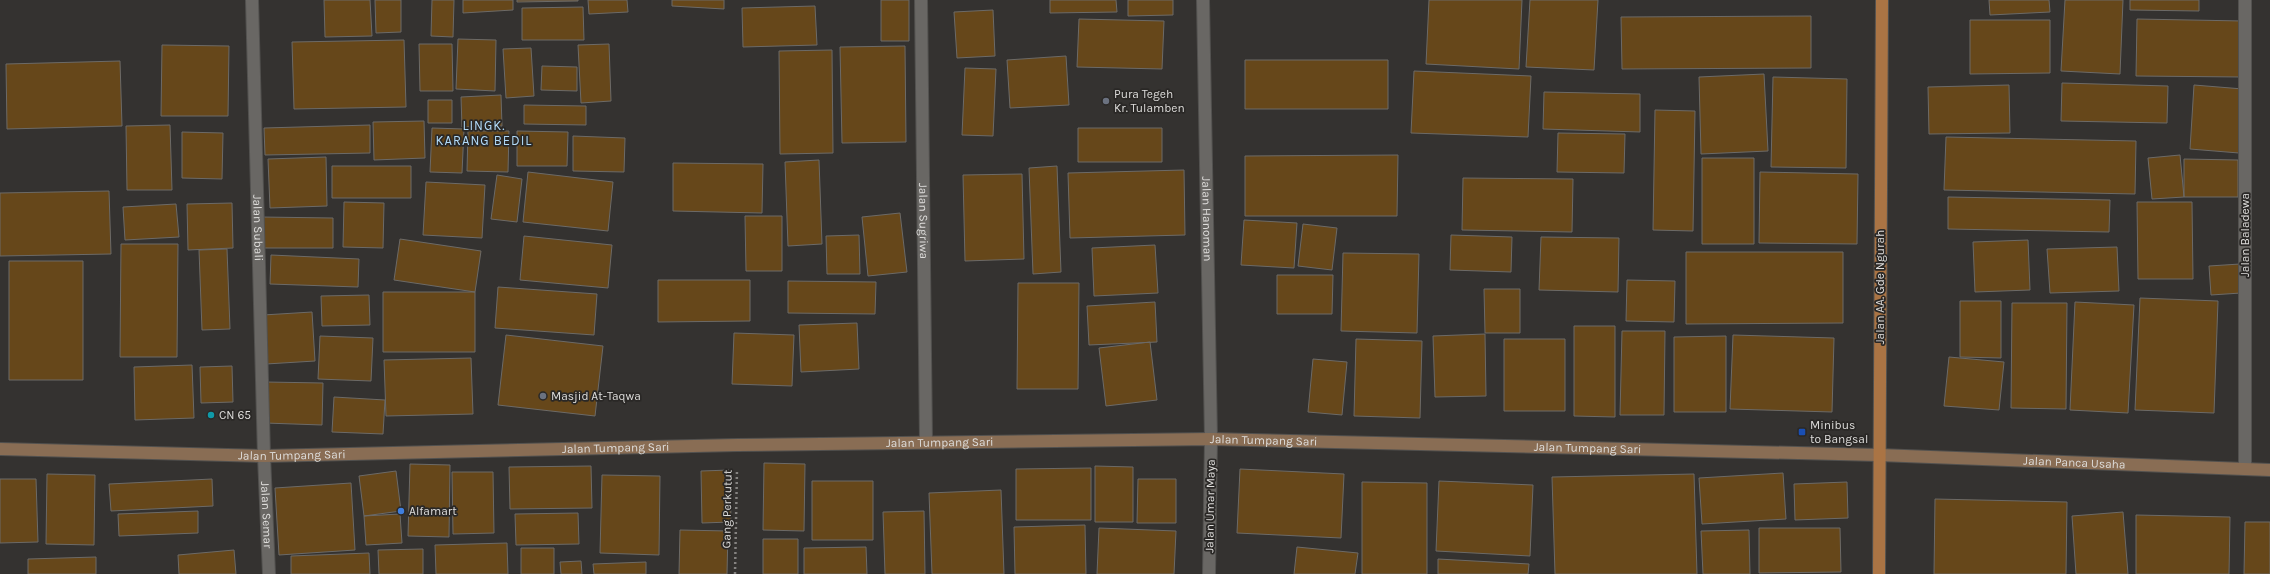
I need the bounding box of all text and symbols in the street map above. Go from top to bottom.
place label: Pura Tegeh Kr. Tulamben [1114,87,1185,115]
marker: Pura Tegeh Kr. Tulamben [1101,96,1111,106]
district label: LINGK. KARANG BEDIL [436,118,532,148]
street label: Jalan Hanoman [1199,176,1215,262]
street label: Jalan Sugriwa [916,183,931,259]
street label: Jalan Baladewa [2238,193,2252,277]
street label: Jalan Subali [250,194,266,261]
street label: Jalan AA. Gde Ngurah [1873,230,1887,344]
place label: Masjid At-Taqwa [551,389,641,403]
marker: Masjid At-Taqwa [538,391,548,401]
place label: CN 65 [219,408,251,422]
marker: CN 65 [206,410,216,420]
place label: Minibus to Bangsal [1810,418,1868,446]
marker: Minibus to Bangsal [1797,427,1807,437]
street label: Jalan Tumpang Sari [1210,432,1318,449]
street label: Jalan Tumpang Sari [886,435,994,450]
street label: Jalan Tumpang Sari [562,440,670,456]
street label: Jalan Tumpang Sari [1534,440,1642,456]
street label: Jalan Tumpang Sari [238,447,346,463]
street label: Jalan Panca Usaha [2023,454,2126,471]
street label: Jalan Umar Maya [1202,459,1218,553]
street label: Gang Perkutut [719,469,735,548]
street label: Jalan Semar [258,481,275,549]
place label: Alfamart [409,504,457,518]
marker: Alfamart [396,506,406,516]

